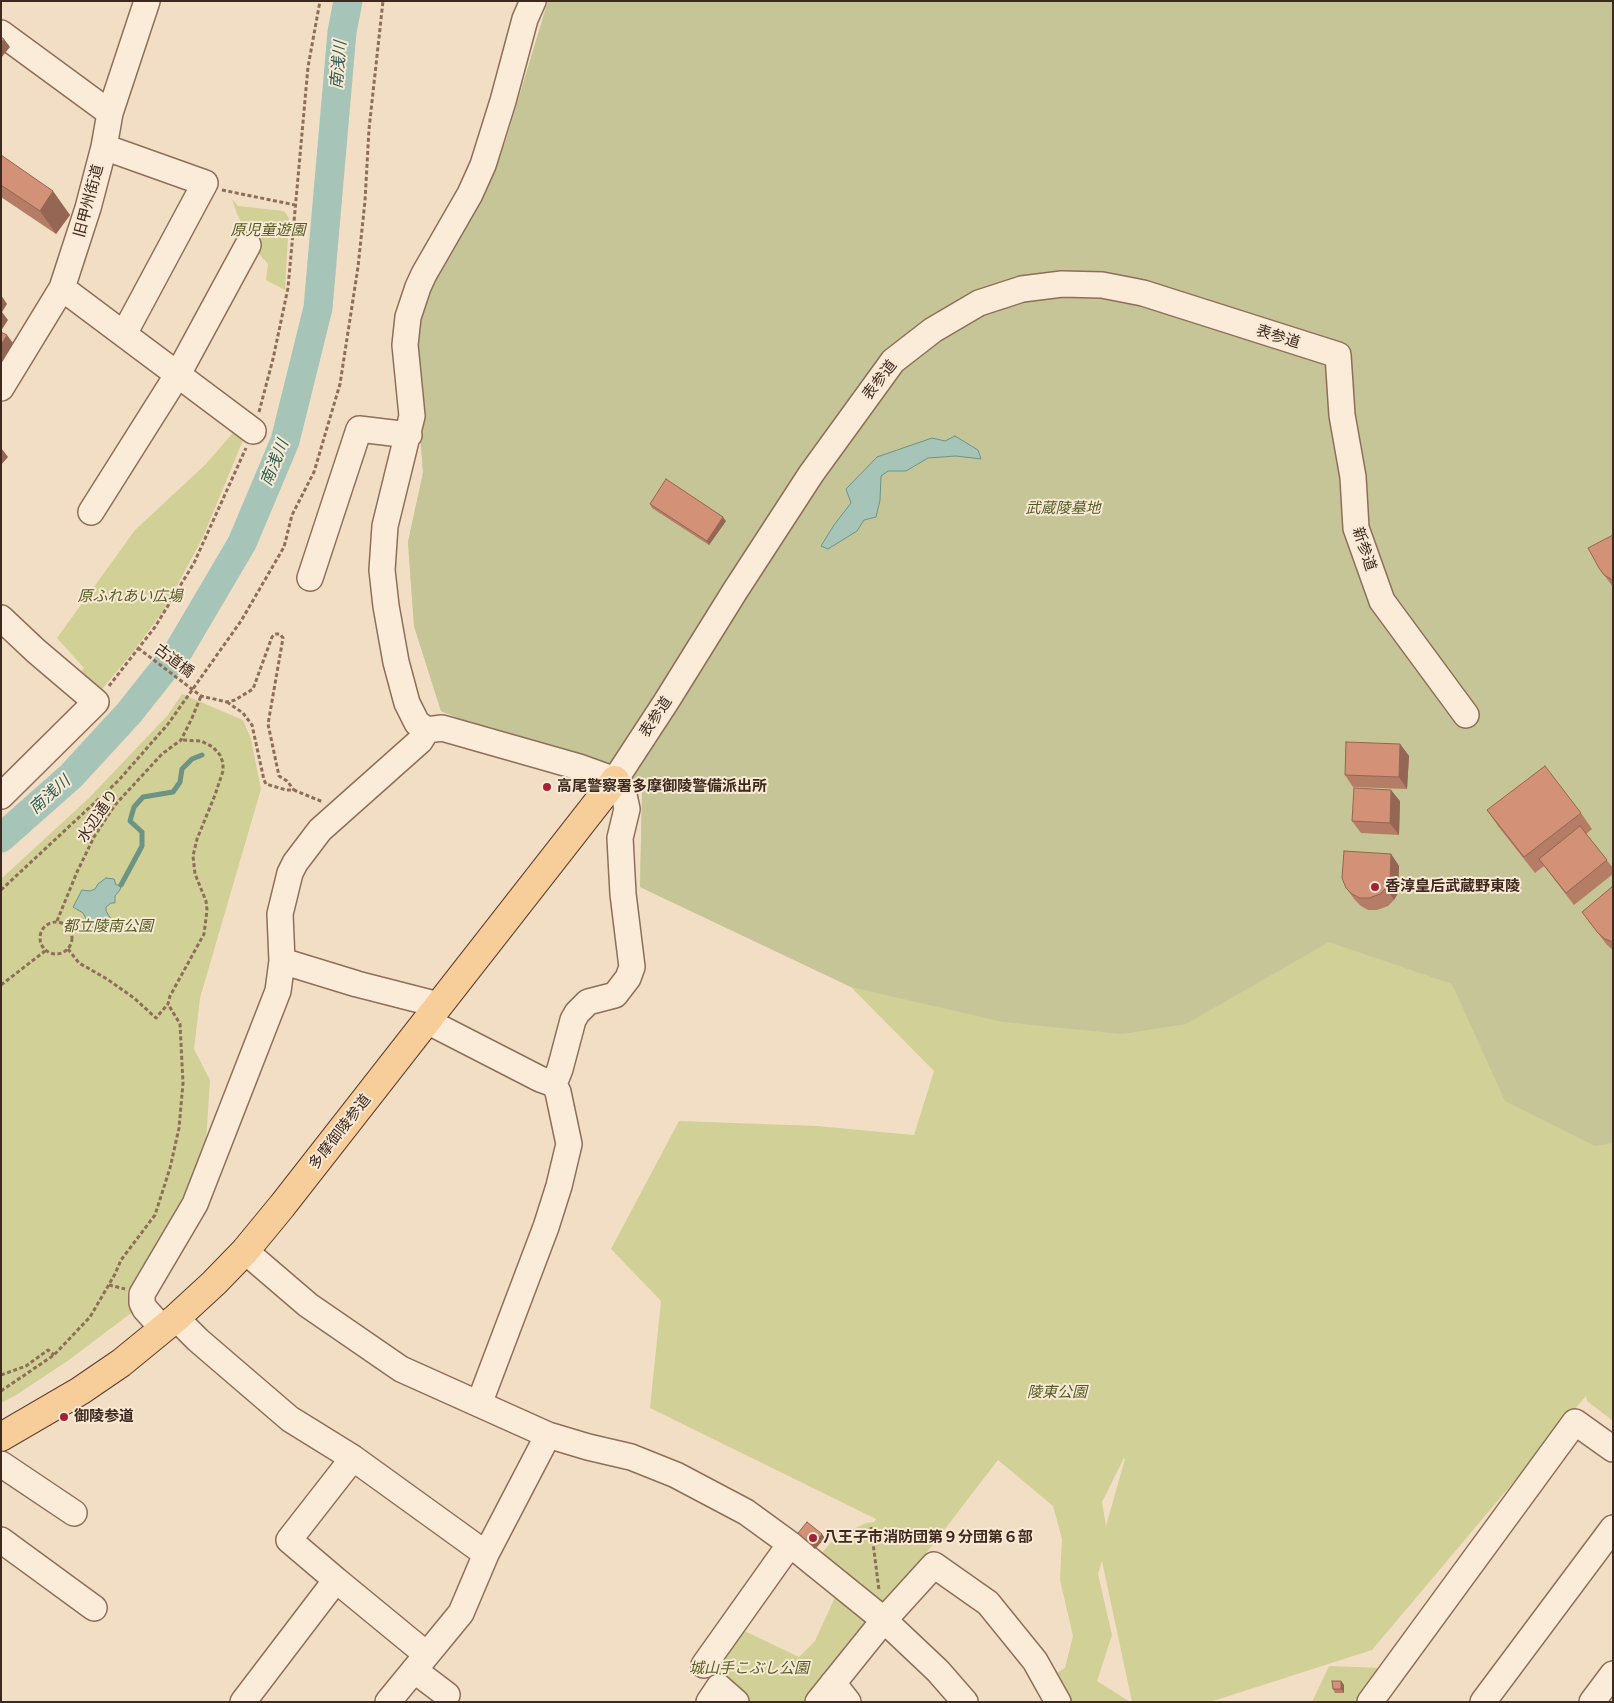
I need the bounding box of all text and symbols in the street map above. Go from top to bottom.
water label: 南浅川 [327,40,351,90]
street label: 旧甲州街道 [71,162,107,240]
park label: 原児童遊園 [231,222,305,240]
street label: 表参道 [1254,322,1302,352]
street label: 表参道 [859,357,901,403]
water label: 南浅川 [257,437,293,489]
park label: 武蔵陵墓地 [1026,500,1100,518]
street label: 新参道 [1348,525,1380,573]
park label: 原ふれあい広場 [78,588,182,606]
street label: 古道橋 [151,640,197,682]
street label: 表参道 [636,693,676,741]
water label: 南浅川 [26,772,74,818]
place label: 高尾警察署多摩御陵警備派出所 [557,778,767,796]
marker: 高尾警察署多摩御陵警備派出所 [541,781,553,793]
street label: 水辺通り [74,786,122,846]
place label: 香淳皇后武蔵野東陵 [1385,878,1520,896]
marker: 香淳皇后武蔵野東陵 [1369,881,1381,893]
park label: 都立陵南公園 [63,918,153,936]
street label: 多摩御陵参道 [305,1091,375,1173]
park label: 陵東公園 [1027,1384,1087,1402]
place label: 御陵参道 [74,1408,134,1426]
marker: 御陵参道 [58,1411,70,1423]
place label: 八王子市消防団第９分団第６部 [823,1529,1033,1547]
marker: 八王子市消防団第９分団第６部 [807,1532,819,1544]
park label: 城山手こぶし公園 [689,1660,809,1678]

